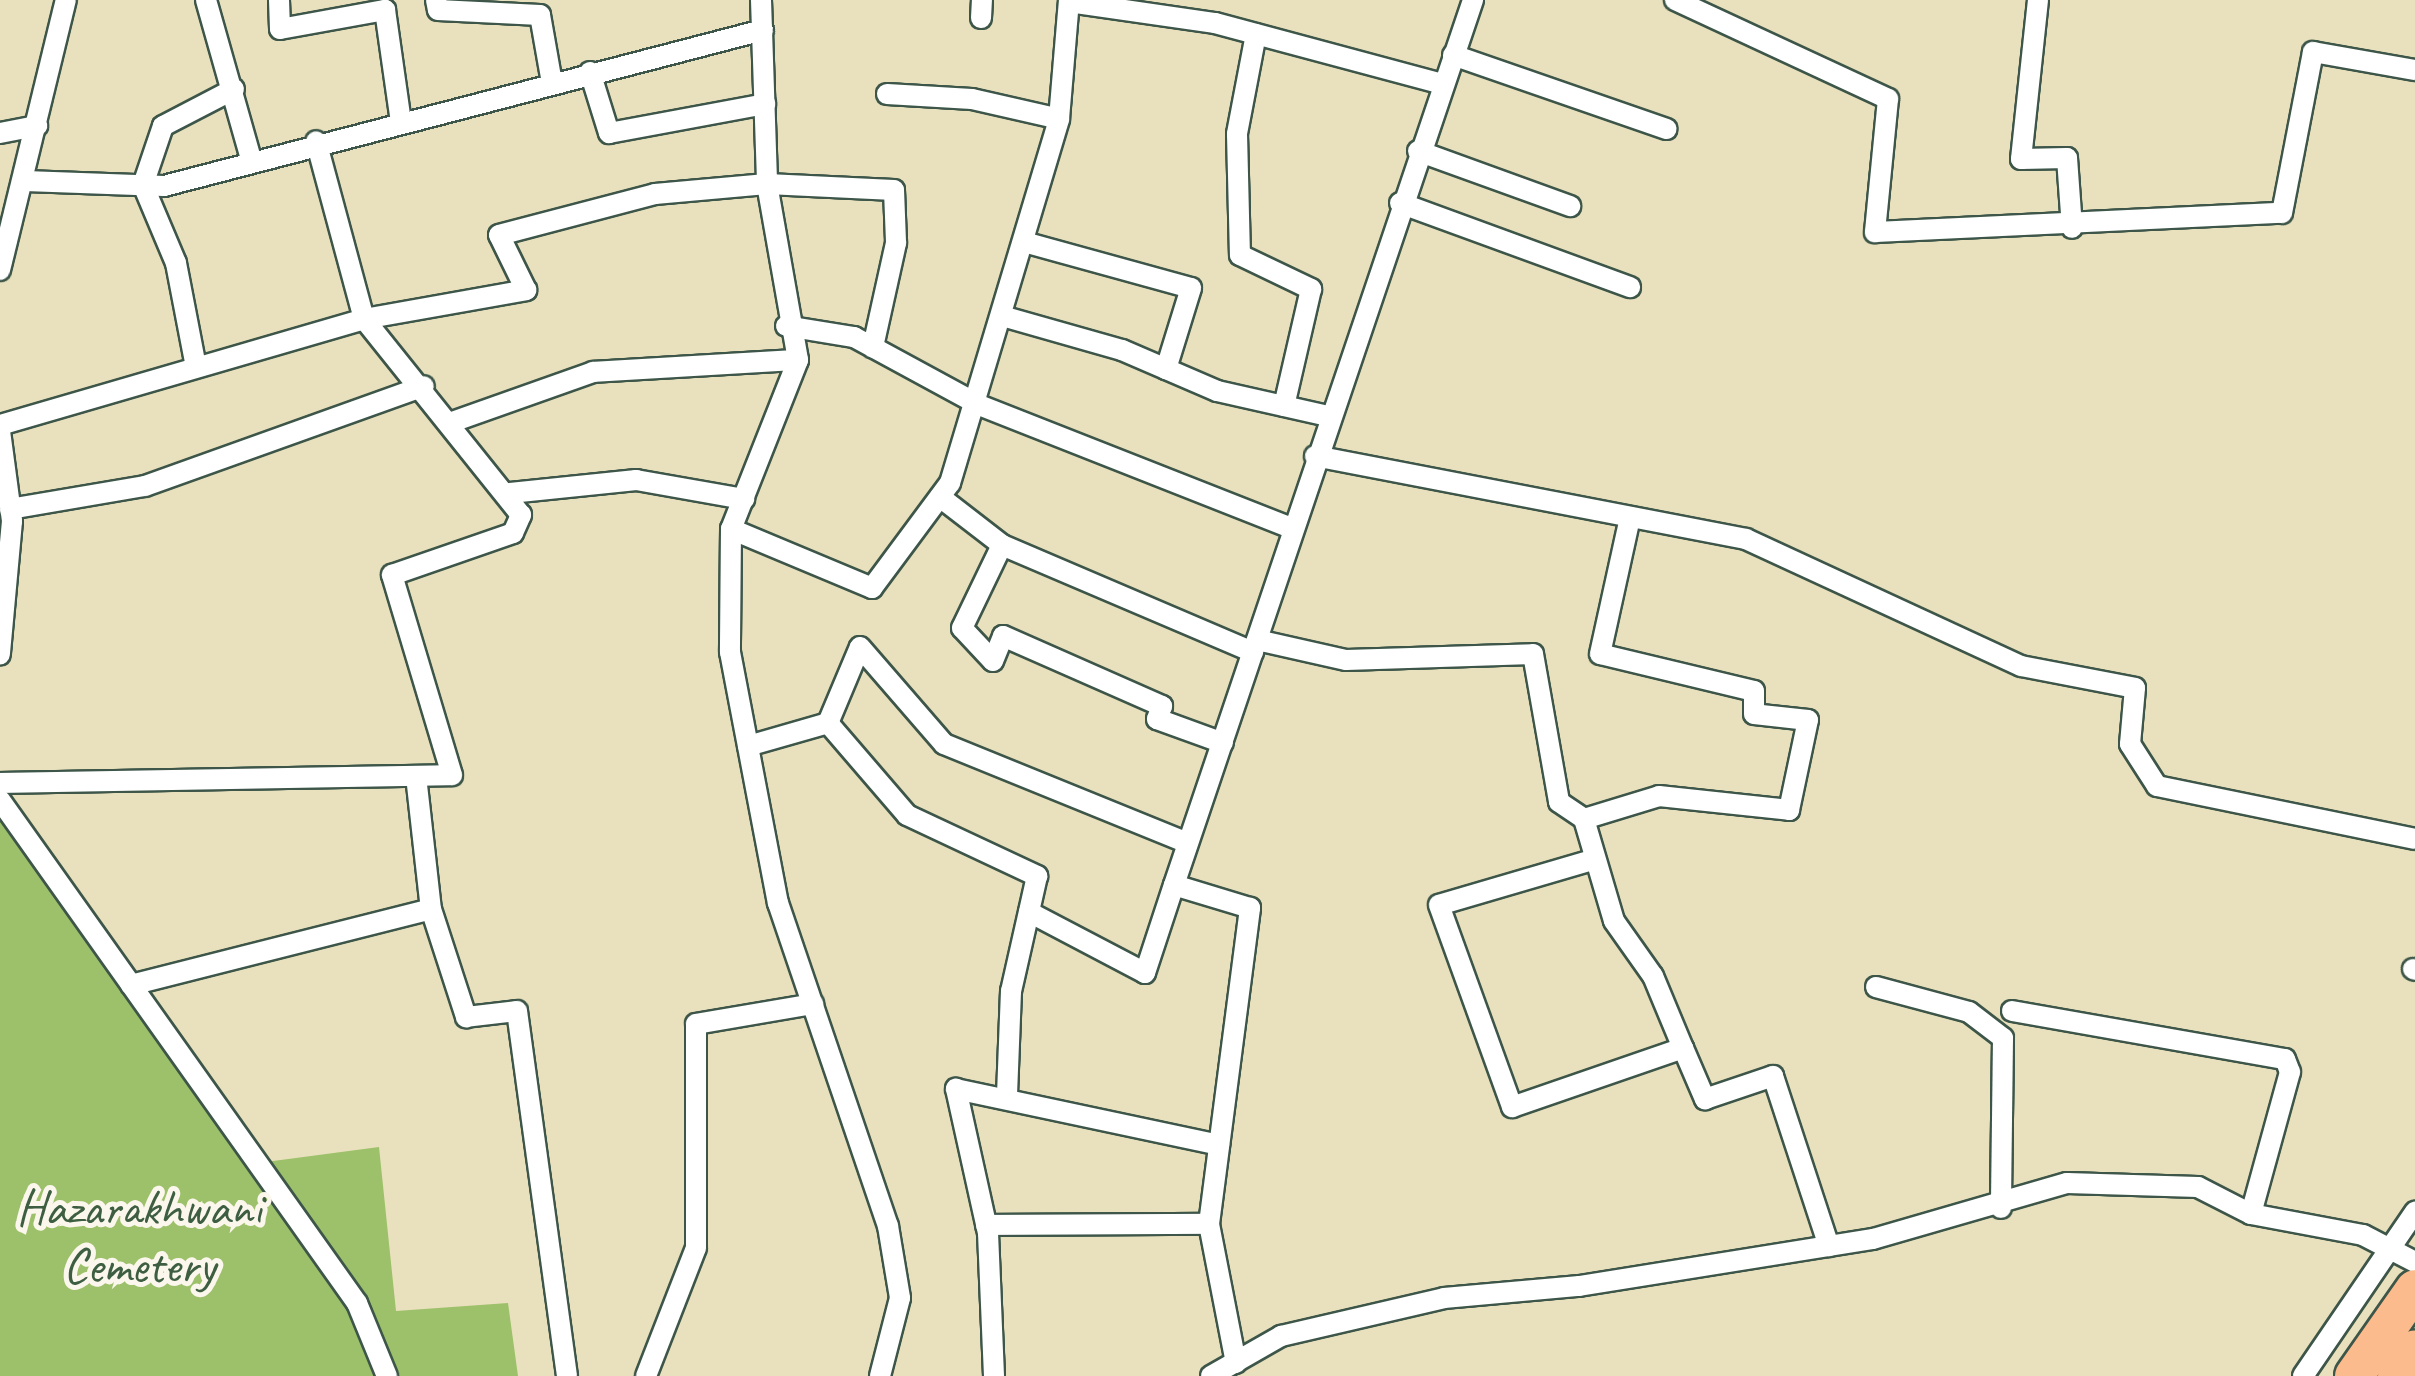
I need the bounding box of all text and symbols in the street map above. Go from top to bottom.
park label: Hazarakhwani Cemetery [16,1177,262,1294]

